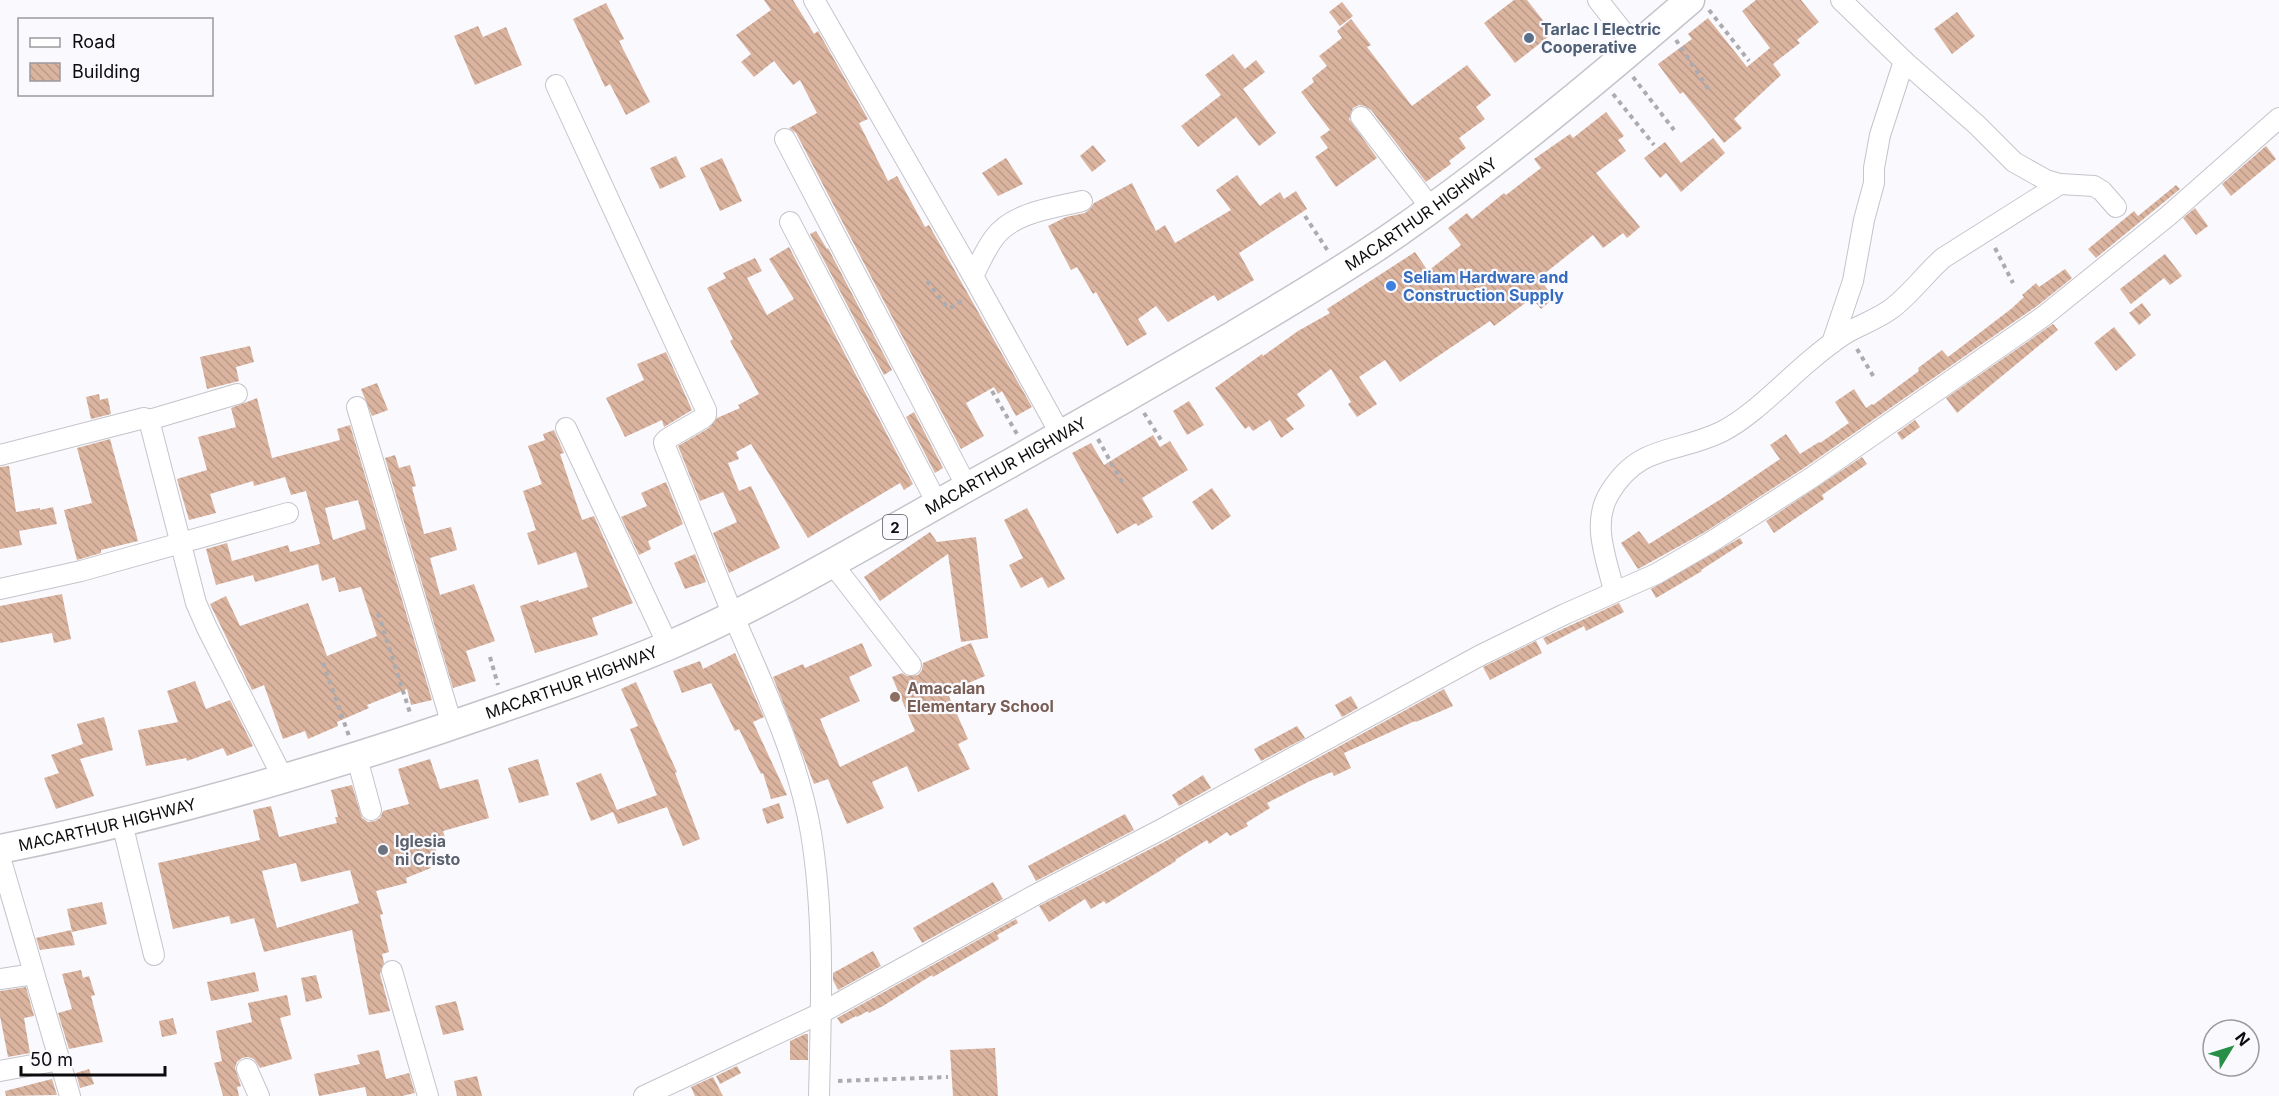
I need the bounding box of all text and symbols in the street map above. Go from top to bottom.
legend [18,18,213,96]
place label: Tarlac I Electric Cooperative [1541,19,1661,57]
text: Road [72,31,115,52]
marker: Tarlac I Electric Cooperative [1522,31,1536,45]
text: Building [72,61,140,82]
street label: MACARTHUR HIGHWAY [1341,153,1501,275]
place label: Seliam Hardware and Construction Supply [1403,267,1568,305]
marker: Seliam Hardware and Construction Supply [1384,279,1398,293]
street label: MACARTHUR HIGHWAY [921,412,1090,519]
road number: 2 [883,515,907,539]
street label: MACARTHUR HIGHWAY [483,641,661,723]
place label: Amacalan Elementary School [907,678,1054,716]
marker: Amacalan Elementary School [888,690,902,704]
street label: MACARTHUR HIGHWAY [17,794,198,855]
place label: Iglesia ni Cristo [395,831,461,869]
marker: Iglesia ni Cristo [376,843,390,857]
north arrow [2201,1018,2261,1078]
text: N [2231,1028,2254,1050]
scale bar [21,1039,165,1077]
text: 50 m [30,1049,73,1070]

